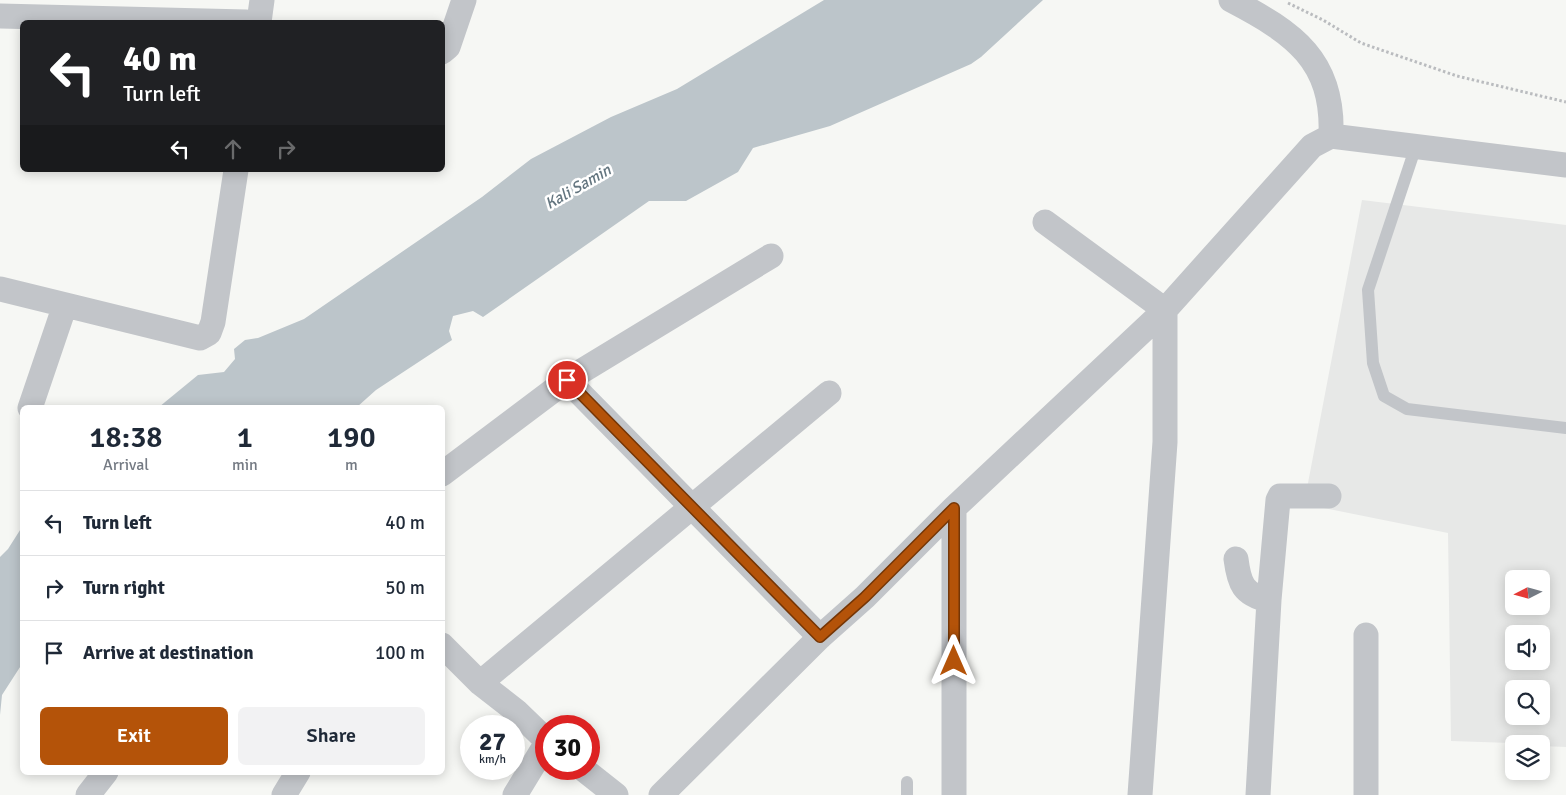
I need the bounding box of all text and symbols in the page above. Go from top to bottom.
text: 40 m [123,37,197,80]
icon: left [40,40,105,105]
text: Turn left [123,80,201,107]
icon: left [166,135,194,163]
icon: ahead [219,135,247,163]
icon: right [272,135,300,163]
water label: Kali Samin [541,159,616,214]
pin [546,359,588,401]
icon: arrive [553,366,581,394]
text: 18:38 [89,419,163,456]
text: 1 [237,419,253,456]
text: 190 [327,419,376,456]
text: Arrival [103,455,149,475]
text: min [232,455,258,475]
text: m [345,455,358,475]
icon: left [40,509,68,537]
text: Turn left [83,511,152,535]
text: 40 m [385,511,425,535]
north arrow [1505,570,1550,615]
map controls [1505,570,1550,780]
icon: right [40,574,68,602]
text: Turn right [83,576,165,600]
text: 50 m [385,576,425,600]
button: sound [1505,625,1550,670]
position arrow [927,634,979,686]
icon: arrive [40,639,68,667]
text: Arrive at destination [83,641,254,665]
text: 100 m [375,641,425,665]
button: search [1505,680,1550,725]
button: Exit [40,707,228,765]
button: Share [238,707,425,765]
speed limit sign: 30 [535,715,600,780]
text: 27 [479,726,506,757]
button: layers [1505,735,1550,780]
text: km/h [479,752,506,767]

